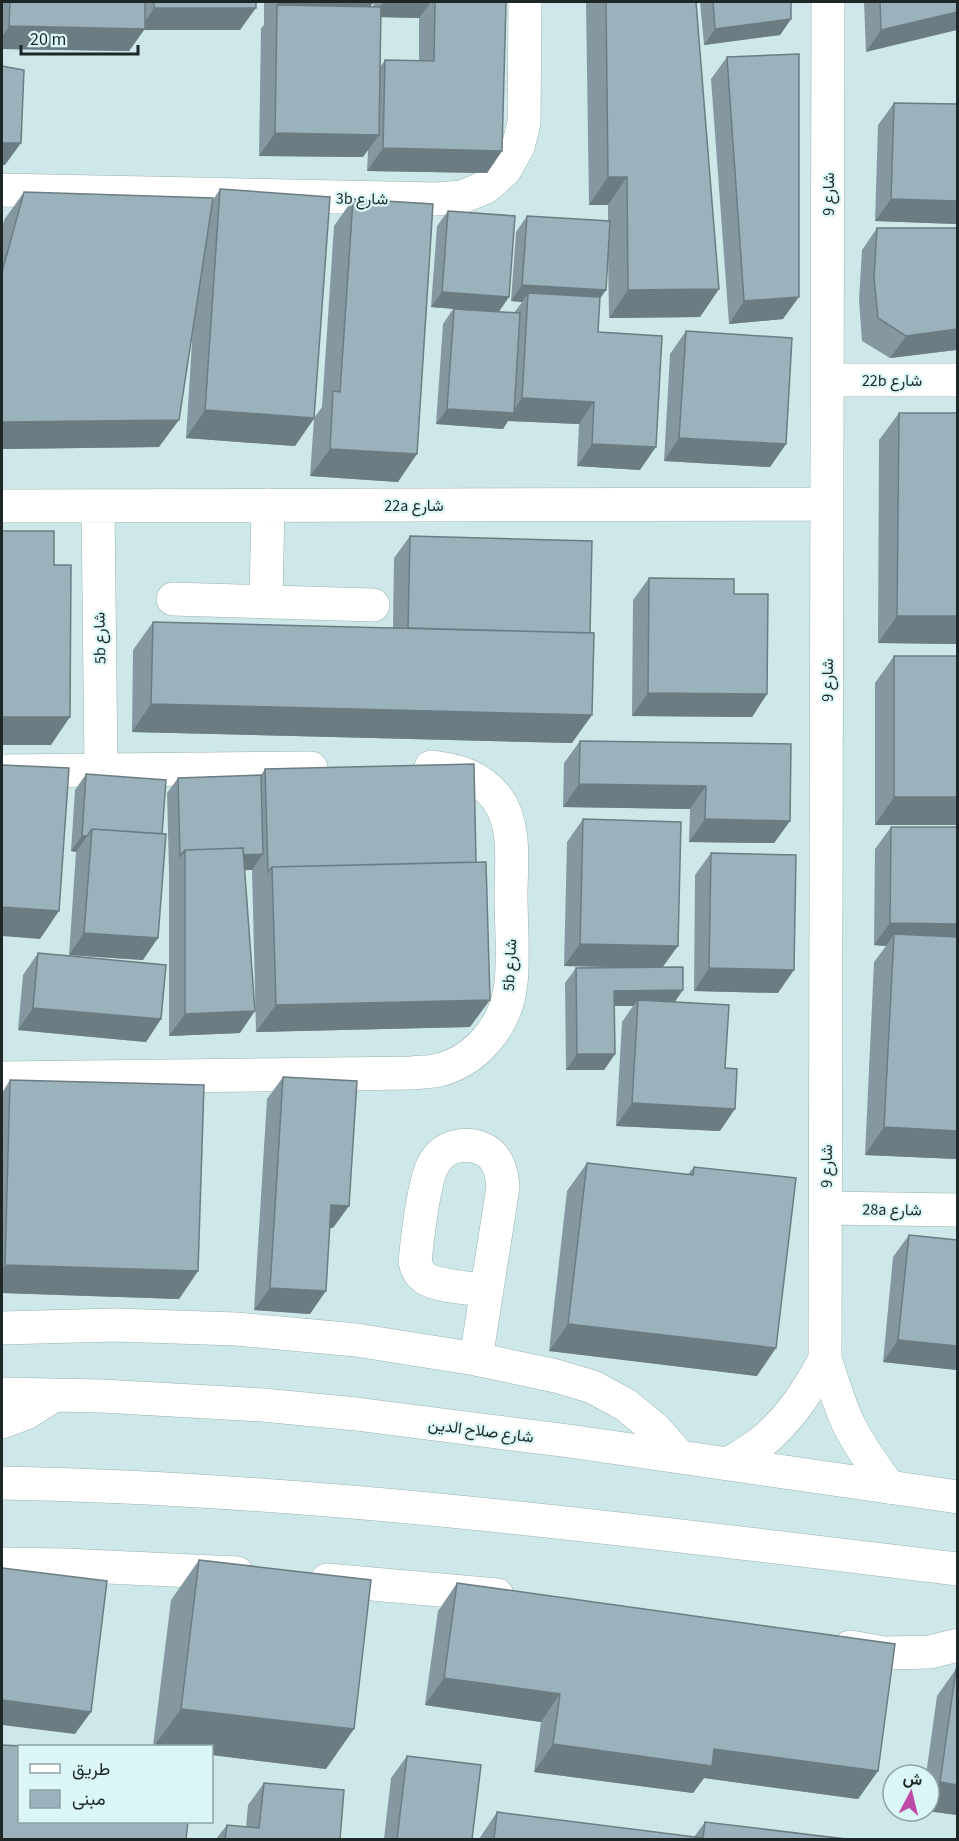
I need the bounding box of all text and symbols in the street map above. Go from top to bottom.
scale bar [21,18,138,56]
text: 20 m [30,27,66,52]
street label: شارع 9 [818,172,840,216]
street label: 3b شارع [336,188,388,210]
street label: 22b شارع [862,370,922,392]
street label: 22a شارع [384,495,444,517]
street label: 5b شارع [89,612,111,664]
street label: شارع 9 [817,658,839,702]
street label: 5b شارع [498,938,522,992]
street label: شارع 9 [816,1144,838,1188]
street label: 28a شارع [862,1198,922,1222]
street label: شارع صلاح الدين [427,1414,535,1448]
legend [18,1745,213,1823]
text: طريق [72,1757,110,1782]
north arrow [881,1763,941,1823]
text: ش [902,1767,924,1791]
text: مبنى [72,1787,106,1812]

